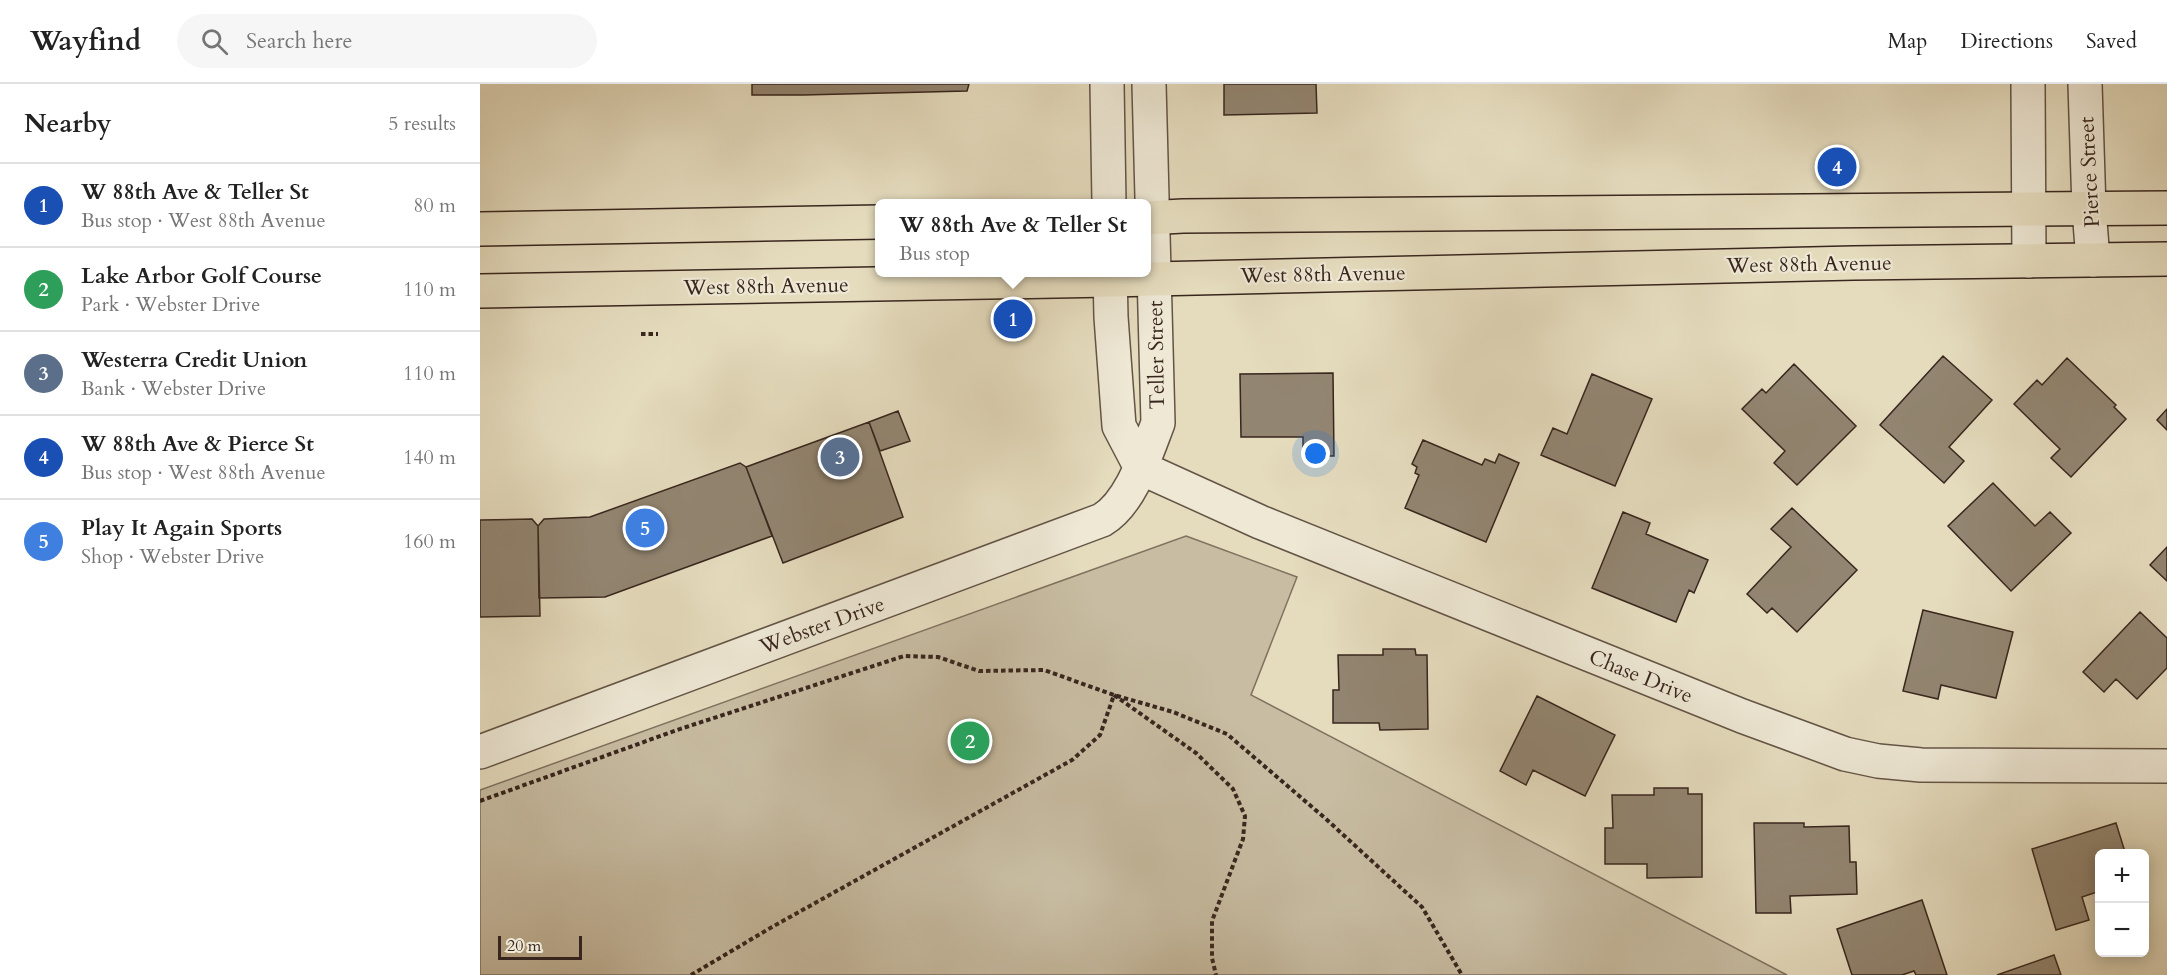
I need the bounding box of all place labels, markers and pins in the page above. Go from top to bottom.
pin: 4 [1818,144,1856,190]
pin: 1 [994,296,1032,342]
pin: 3 [820,434,860,479]
pin: 5 [626,506,664,550]
pin: 2 [950,718,990,764]

